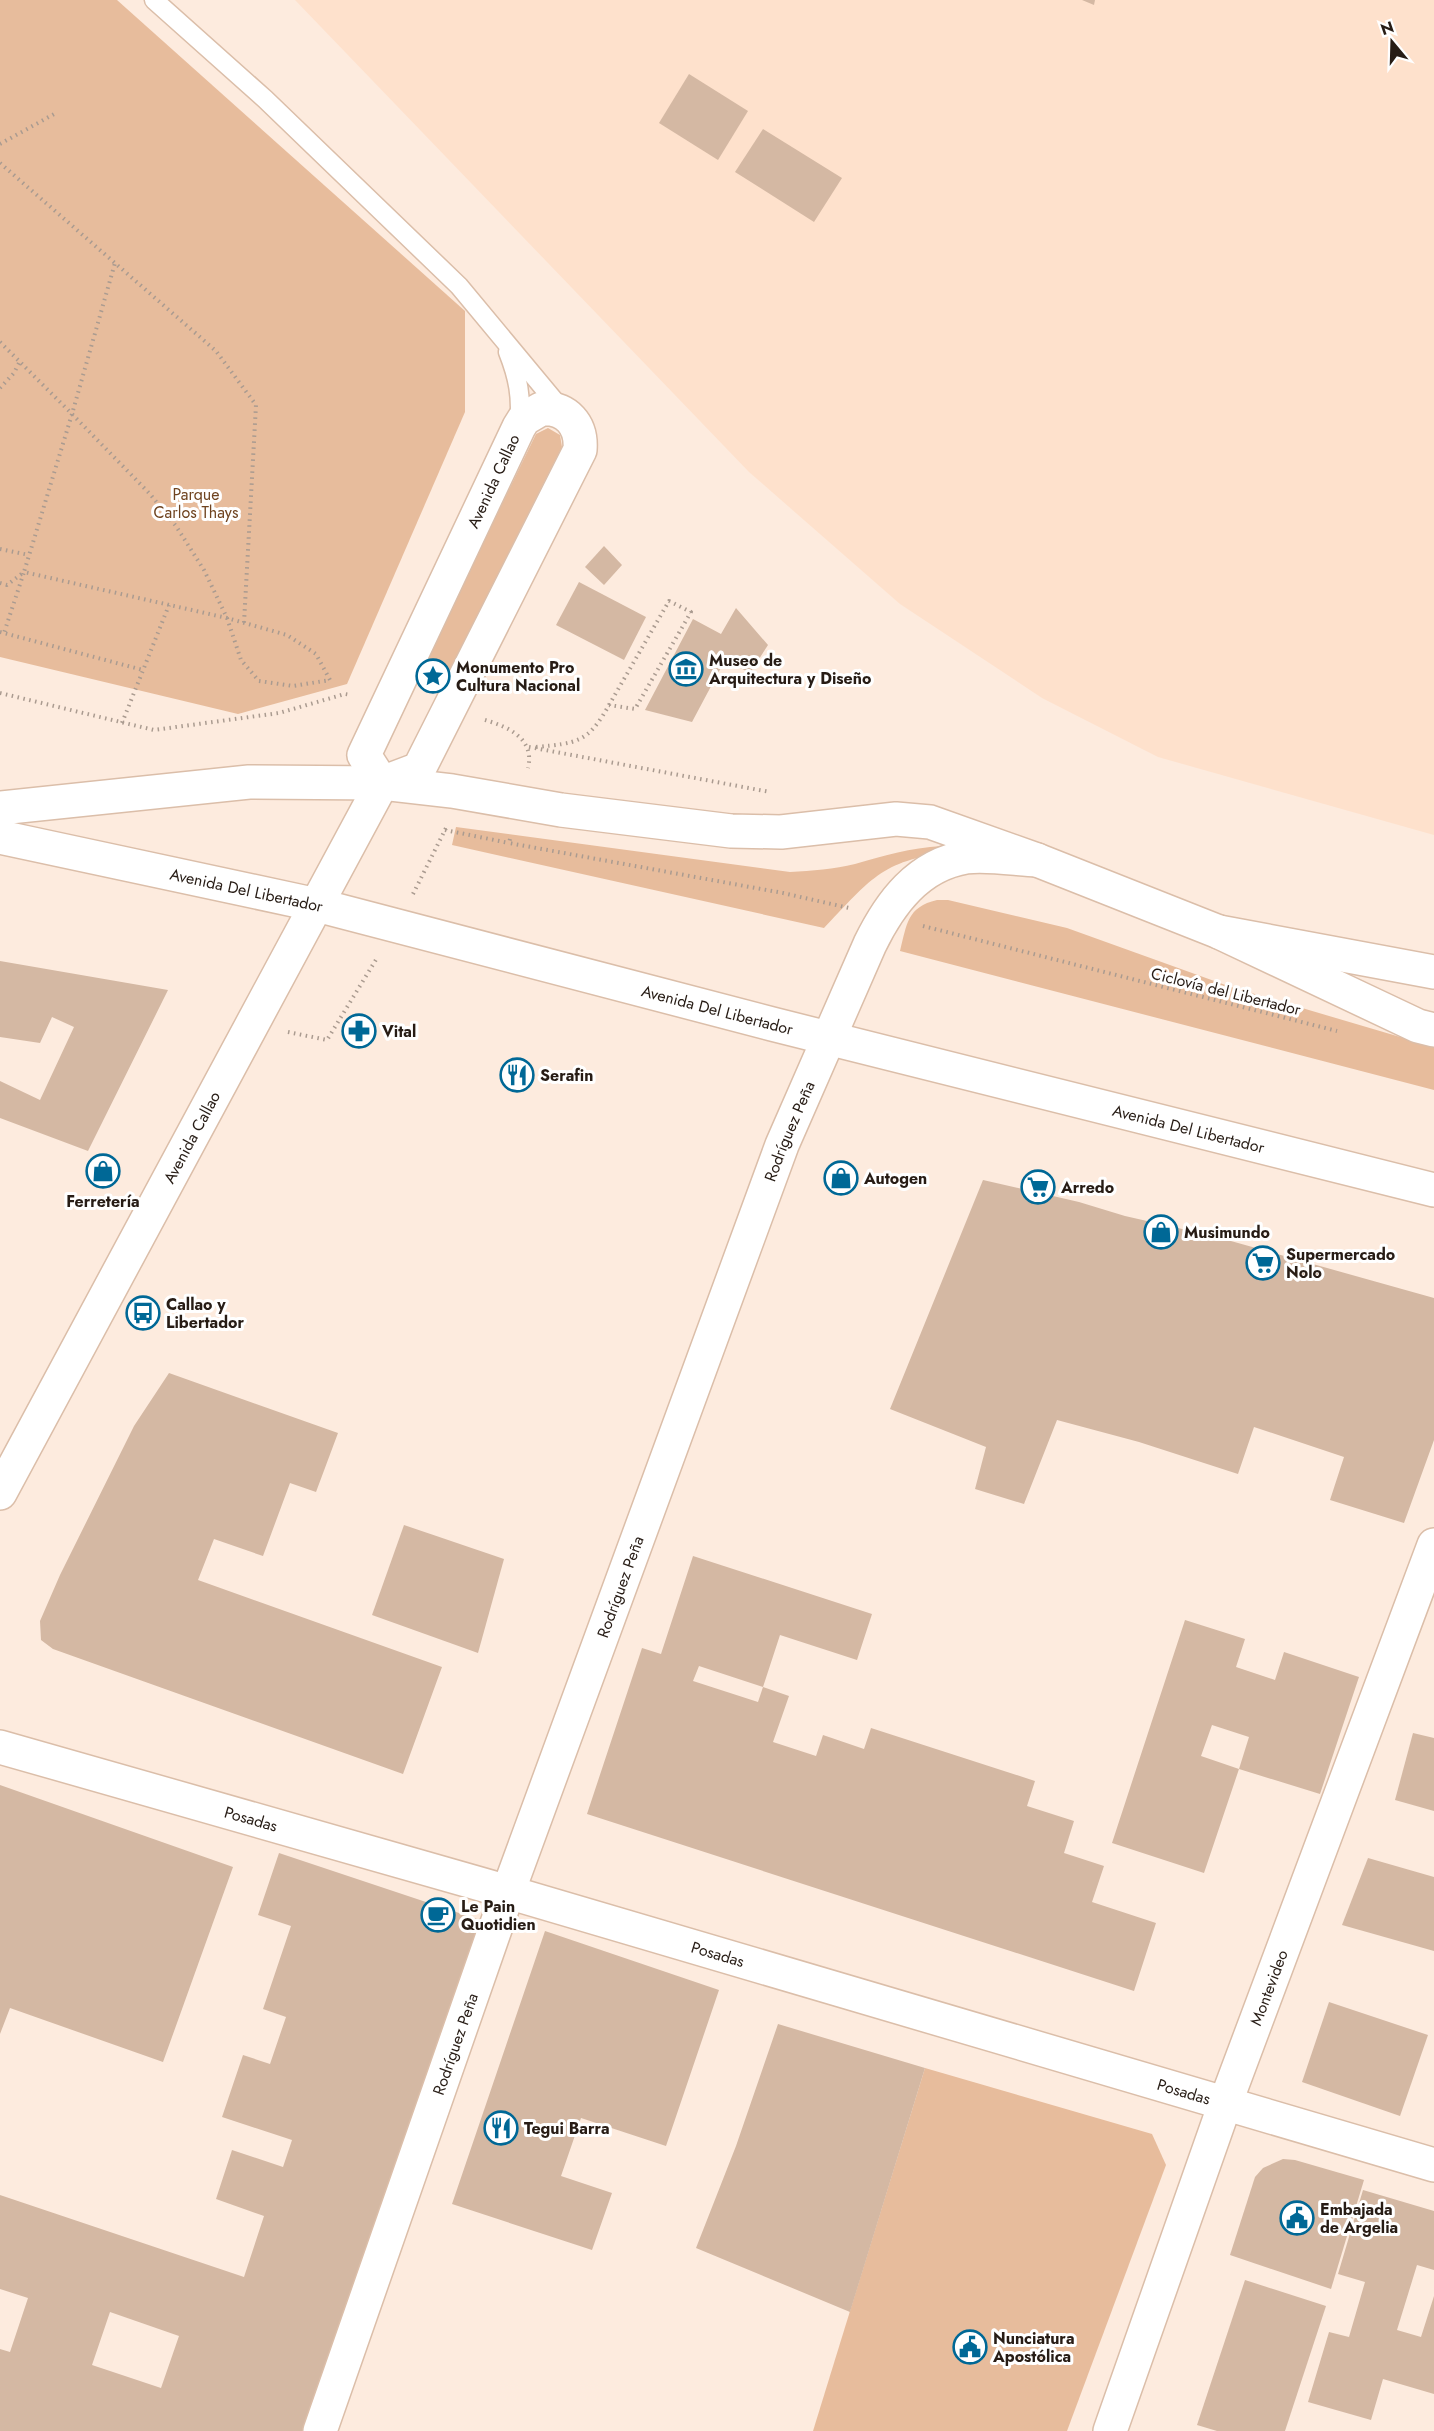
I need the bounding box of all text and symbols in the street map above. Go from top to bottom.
north arrow [1362,12,1422,72]
text: N [1378,15,1397,41]
street label: Avenida Callao [462,430,525,532]
park label: Parque Carlos Thays [154,483,238,524]
place label: Museo de Arquitectura y Diseño [708,649,871,690]
museum icon: Museo de Arquitectura y Diseño [668,651,704,687]
place label: Monumento Pro Cultura Nacional [456,656,580,697]
place icon: Monumento Pro Cultura Nacional [415,658,451,694]
street label: Avenida Del Libertador [168,863,326,918]
street label: Ciclovía del Libertador [1149,962,1304,1021]
street label: Avenida Del Libertador [639,979,796,1041]
pharmacy icon: Vital [341,1013,377,1049]
place label: Vital [381,1020,416,1043]
restaurant icon: Serafin [499,1057,535,1093]
place label: Serafin [540,1064,594,1087]
street label: Rodríguez Peña [759,1077,821,1185]
street label: Avenida Callao [158,1087,226,1188]
street label: Avenida Del Libertador [1110,1099,1267,1159]
shop icon: Ferretería [85,1153,121,1189]
shop icon: Autogen [823,1160,859,1196]
place label: Autogen [863,1167,927,1190]
supermarket icon: Arredo [1020,1169,1056,1205]
place label: Arredo [1060,1176,1114,1199]
place label: Ferretería [66,1190,140,1213]
shop icon: Musimundo [1143,1214,1179,1250]
place label: Musimundo [1184,1221,1270,1244]
place label: Supermercado Nolo [1286,1243,1395,1284]
supermarket icon: Supermercado Nolo [1245,1245,1281,1281]
place label: Callao y Libertador [166,1293,245,1334]
bus stop icon: Callao y Libertador [125,1295,161,1331]
street label: Rodríguez Peña [591,1533,650,1641]
street label: Posadas [221,1801,280,1838]
place label: Le Pain Quotidien [461,1895,536,1936]
cafe icon: Le Pain Quotidien [420,1897,456,1933]
street label: Posadas [688,1936,747,1973]
street label: Montevideo [1244,1946,1294,2029]
street label: Rodríguez Peña [427,1990,484,2098]
street label: Posadas [1154,2073,1213,2110]
restaurant icon: Tegui Barra [483,2110,519,2146]
place label: Tegui Barra [524,2117,610,2140]
place label: Embajada de Argelia [1320,2198,1398,2239]
public building icon: Embajada de Argelia [1279,2200,1315,2236]
place label: Nunciatura Apostólica [992,2327,1075,2368]
public building icon: Nunciatura Apostólica [952,2329,988,2365]

